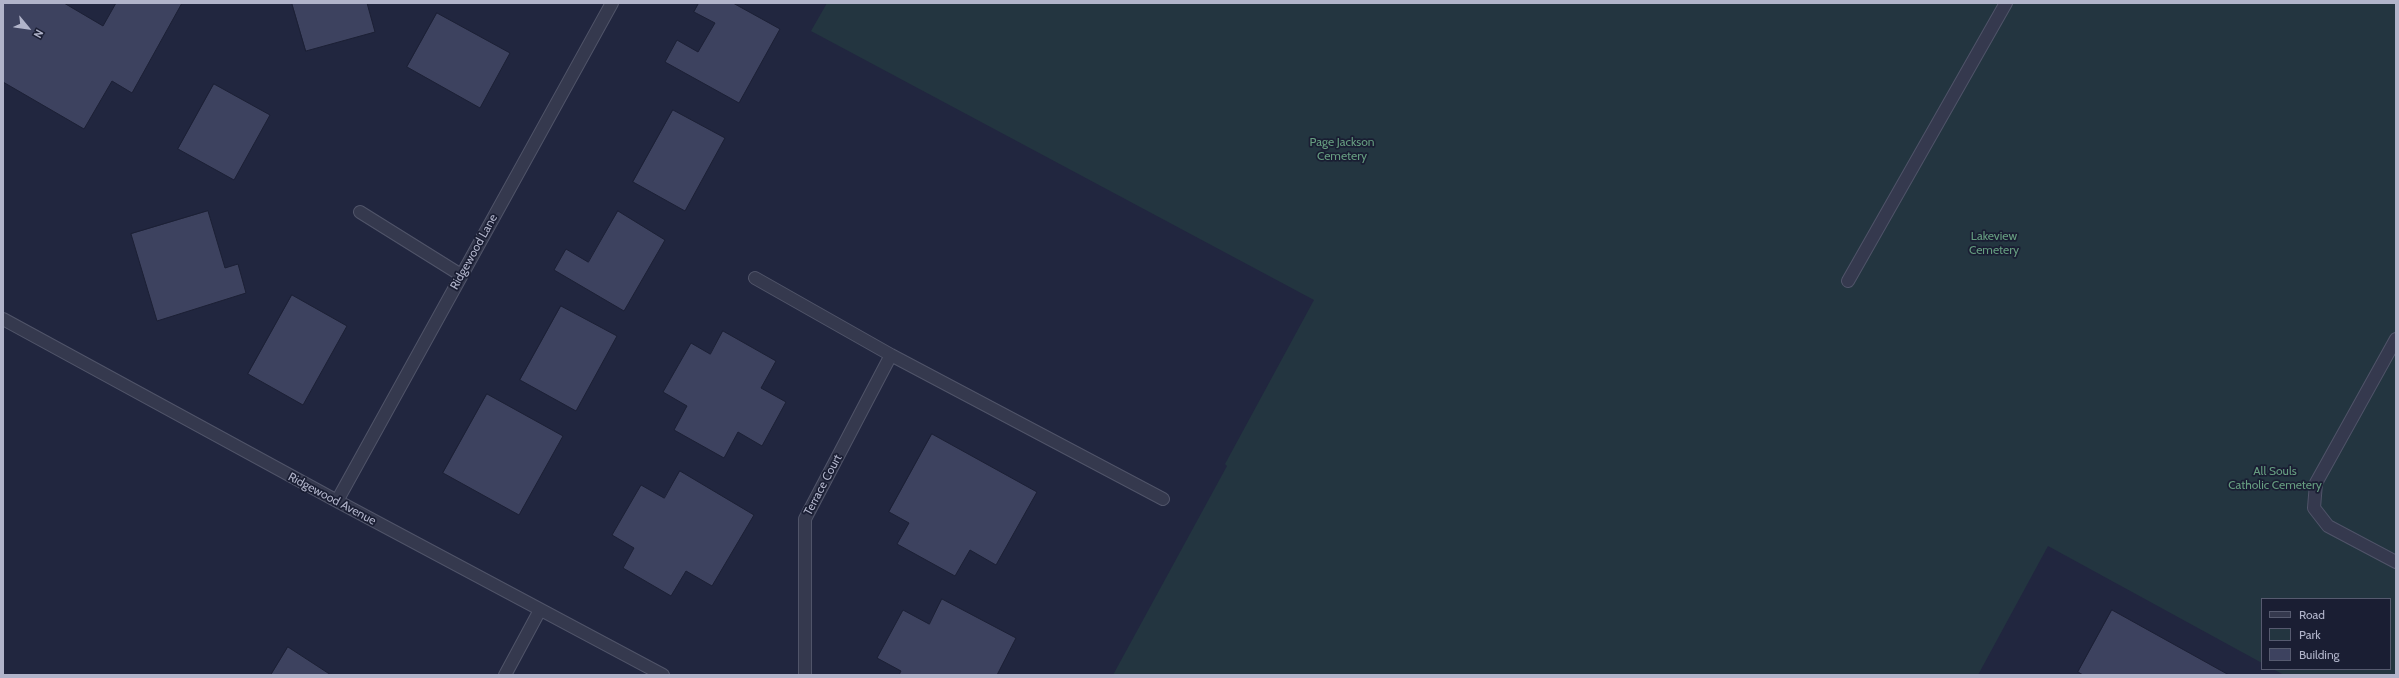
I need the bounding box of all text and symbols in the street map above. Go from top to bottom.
north arrow [8,8,48,48]
text: N [30,27,47,41]
park label: Page Jackson Cemetery [1309,135,1375,163]
street label: Ridgewood Lane [447,212,501,292]
park label: Lakeview Cemetery [1969,229,2019,257]
street label: Terrace Court [801,452,845,518]
park label: All Souls Catholic Cemetery [2228,464,2322,492]
street label: Ridgewood Avenue [285,470,379,528]
legend [2261,598,2391,670]
text: Road [2299,607,2325,622]
text: Park [2299,627,2321,642]
text: Building [2299,647,2340,662]

